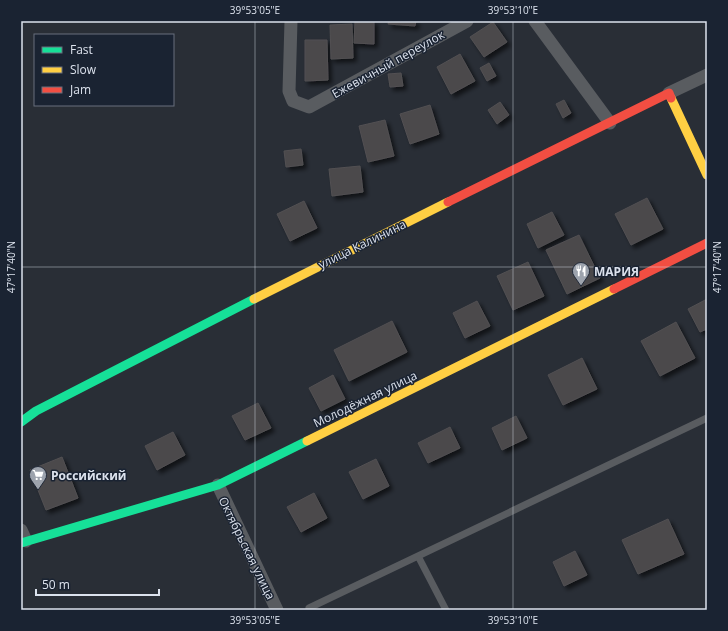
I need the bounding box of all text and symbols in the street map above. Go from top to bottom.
text: 39°53'05"E [230,3,280,17]
text: 39°53'10"E [488,3,538,17]
street label: Ежевичный переулок [329,26,448,102]
legend [34,34,174,106]
text: Fast [70,41,93,58]
text: Slow [70,61,97,78]
text: Jam [69,81,91,98]
street label: улица Калинина [315,215,409,273]
text: 47°17'40"N [4,241,18,293]
text: 47°17'40"N [710,241,724,293]
restaurant icon: МАРИЯ [571,261,591,286]
place label: МАРИЯ [594,263,639,280]
street label: Молодёжная улица [310,367,420,431]
supermarket icon: Российский [28,465,48,490]
place label: Российский [51,467,126,484]
street label: Октябрьская улица [215,494,279,602]
scale bar [36,571,159,597]
text: 50 m [42,576,70,593]
text: 39°53'05"E [230,613,280,627]
text: 39°53'10"E [488,613,538,627]

